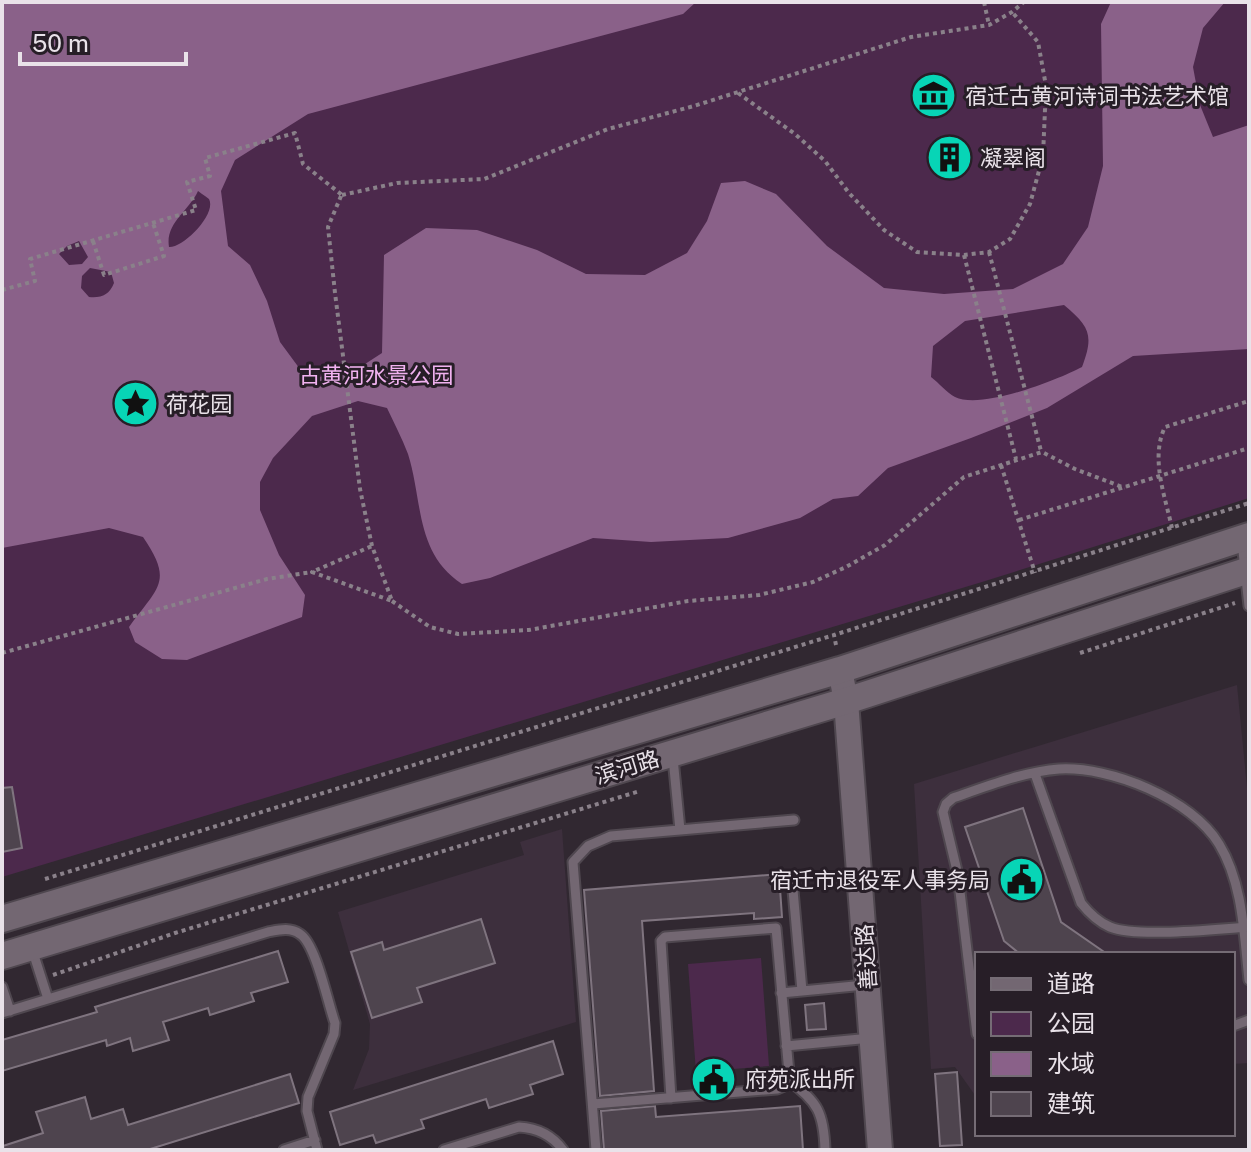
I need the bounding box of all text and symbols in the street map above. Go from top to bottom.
scale bar [20,16,186,66]
text: 50 m [32,29,89,57]
museum icon: 宿迁古黄河诗词书法艺术馆 [910,72,958,120]
place label: 宿迁古黄河诗词书法艺术馆 [965,83,1229,109]
building icon: 凝翠阁 [925,134,973,182]
place label: 凝翠阁 [980,145,1046,171]
park label: 古黄河水景公园 [299,362,453,388]
place icon: 荷花园 [111,380,159,428]
place label: 荷花园 [166,391,232,417]
street label: 滨河路 [592,745,662,789]
public building icon: 宿迁市退役军人事务局 [997,856,1045,904]
place label: 宿迁市退役军人事务局 [770,867,990,893]
street label: 善达路 [851,923,881,991]
legend [975,952,1235,1136]
text: 道路 [1047,969,1095,997]
text: 公园 [1047,1009,1095,1037]
text: 水域 [1047,1049,1095,1077]
public building icon: 府苑派出所 [690,1055,738,1103]
place label: 府苑派出所 [745,1066,855,1092]
text: 建筑 [1047,1089,1095,1117]

